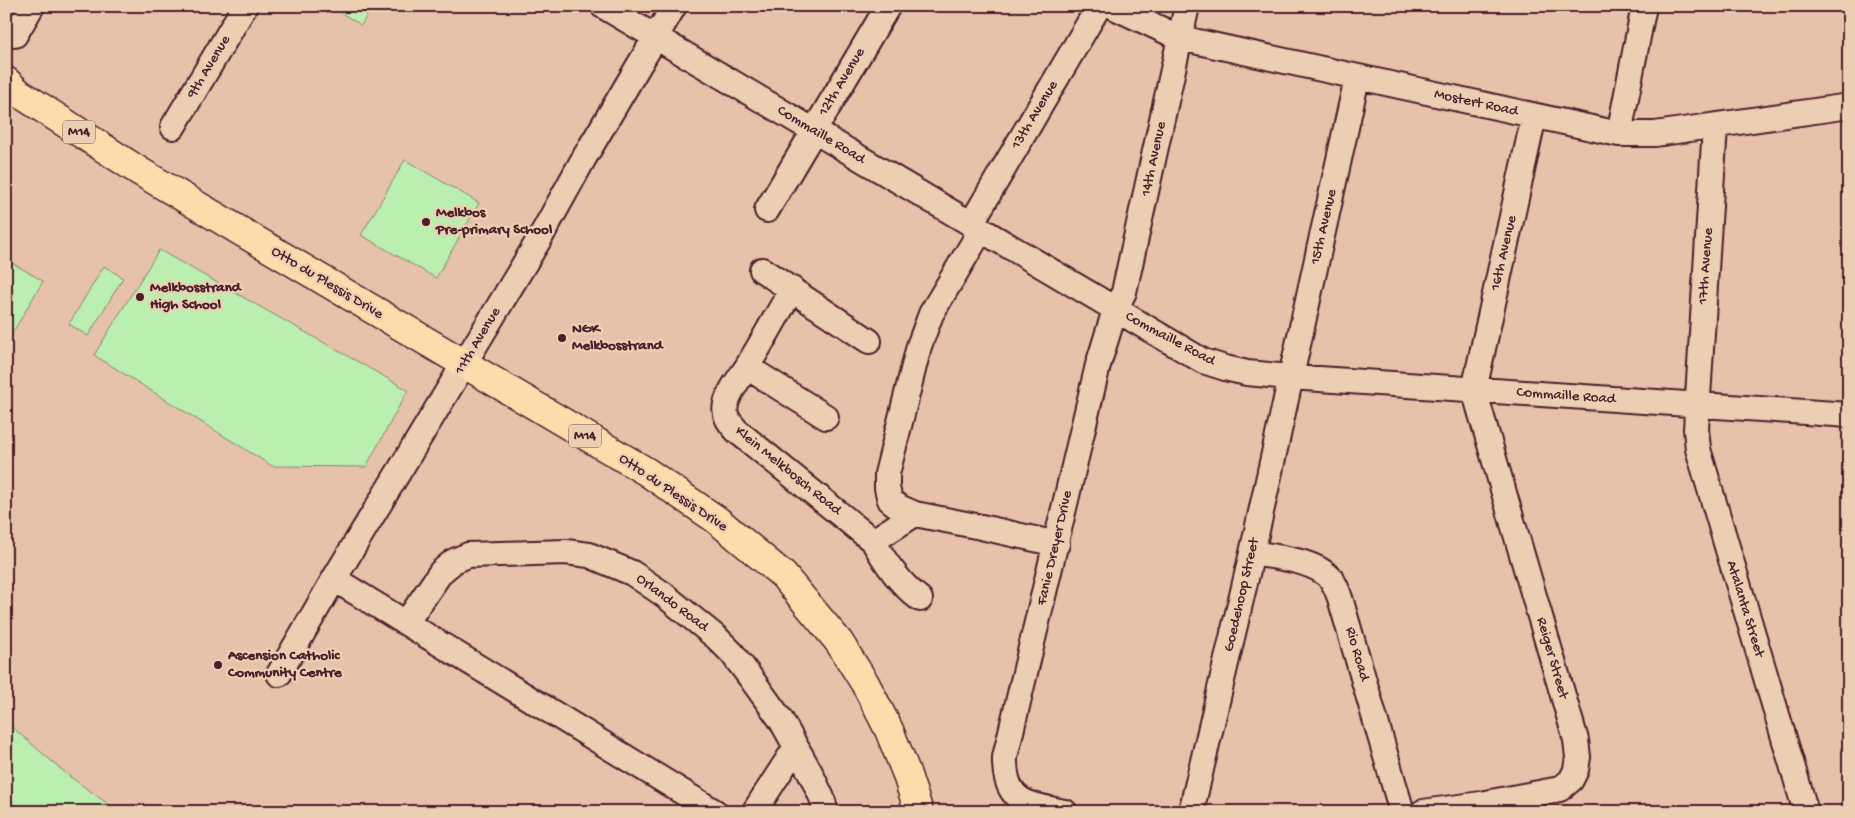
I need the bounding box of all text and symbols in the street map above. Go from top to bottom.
street label: 9th Avenue [183,32,235,103]
street label: 12th Avenue [814,44,869,120]
street label: 13th Avenue [1007,77,1063,153]
street label: Mostert Road [1432,85,1521,121]
street label: Commaille Road [774,102,869,169]
road number: M14 [63,120,95,144]
street label: 14th Avenue [1137,120,1171,199]
street label: 15th Avenue [1306,187,1341,267]
place label: Melkbos Pre-primary School [435,204,553,239]
street label: 16th Avenue [1486,213,1521,293]
marker: Melkbos Pre-primary School [420,216,432,228]
street label: 17th Avenue [1694,227,1718,306]
street label: Otto du Plessis Drive [268,242,386,324]
place label: Melkbosstrand High School [150,279,243,314]
marker: Melkbosstrand High School [134,291,146,303]
street label: 11th Avenue [450,304,505,379]
street label: Commaille Road [1122,308,1219,371]
place label: NGK Melkbosstrand [572,320,665,355]
marker: NGK Melkbosstrand [556,332,568,344]
street label: Commaille Road [1516,384,1617,409]
street label: Klein Melkbosch Road [731,422,846,520]
road number: M14 [569,424,601,448]
street label: Otto du Plessis Drive [615,450,731,536]
street label: Fanie Dreyer Drive [1033,489,1077,608]
street label: Goedehoop Street [1220,535,1264,654]
street label: Atalanta Street [1722,559,1769,661]
street label: Orlando Road [632,570,713,637]
street label: Reiger Street [1532,615,1573,703]
street label: Rio Road [1341,625,1374,684]
place label: Ascension Catholic Community Centre [227,647,343,682]
marker: Ascension Catholic Community Centre [212,659,224,671]

